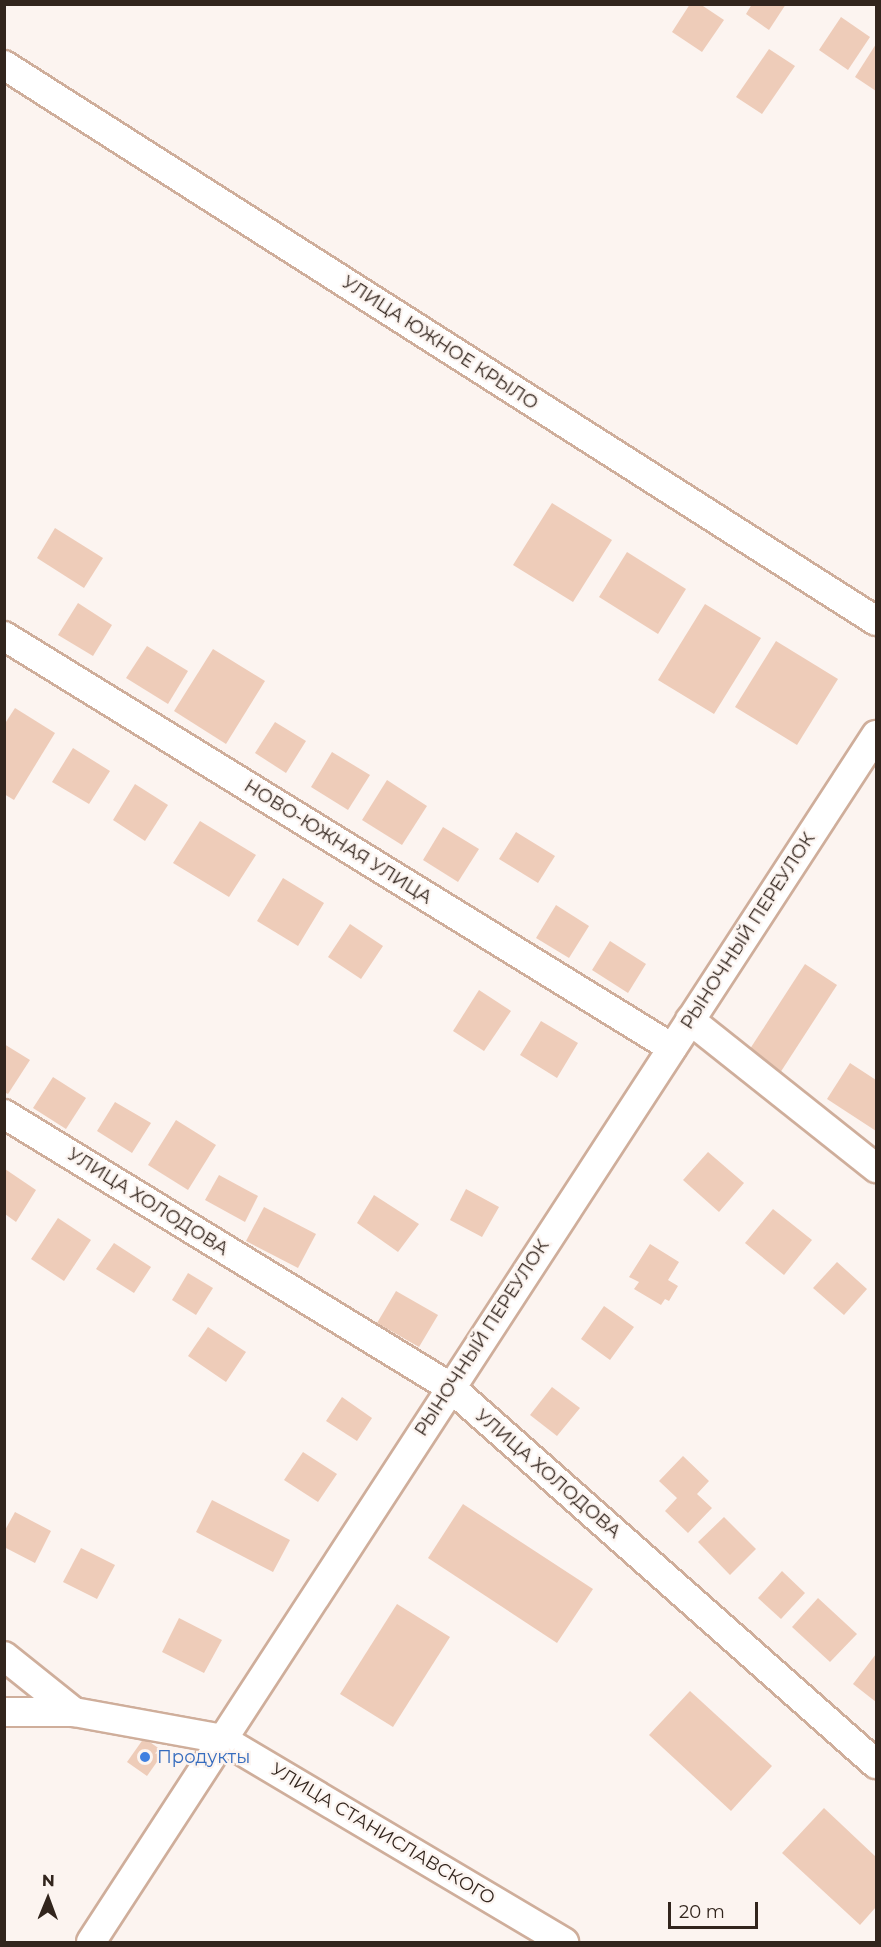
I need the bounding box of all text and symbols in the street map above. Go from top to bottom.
street label: УЛИЦА ЮЖНОЕ КРЫЛО [338,272,542,414]
street label: НОВО-ЮЖНАЯ УЛИЦА [240,775,436,909]
street label: РЫНОЧНЫЙ ПЕРЕУЛОК [676,829,820,1033]
street label: УЛИЦА ХОЛОДОВА [64,1144,232,1260]
street label: РЫНОЧНЫЙ ПЕРЕУЛОК [410,1236,554,1440]
street label: УЛИЦА ХОЛОДОВА [471,1405,625,1543]
place label: Продукты [157,1746,250,1768]
marker: Продукты [138,1750,152,1764]
street label: УЛИЦА СТАНИСЛАВСКОГО [267,1759,499,1909]
north arrow [18,1869,78,1929]
text: N [42,1871,55,1890]
scale bar [671,1890,761,1928]
text: 20 m [679,1901,725,1923]

